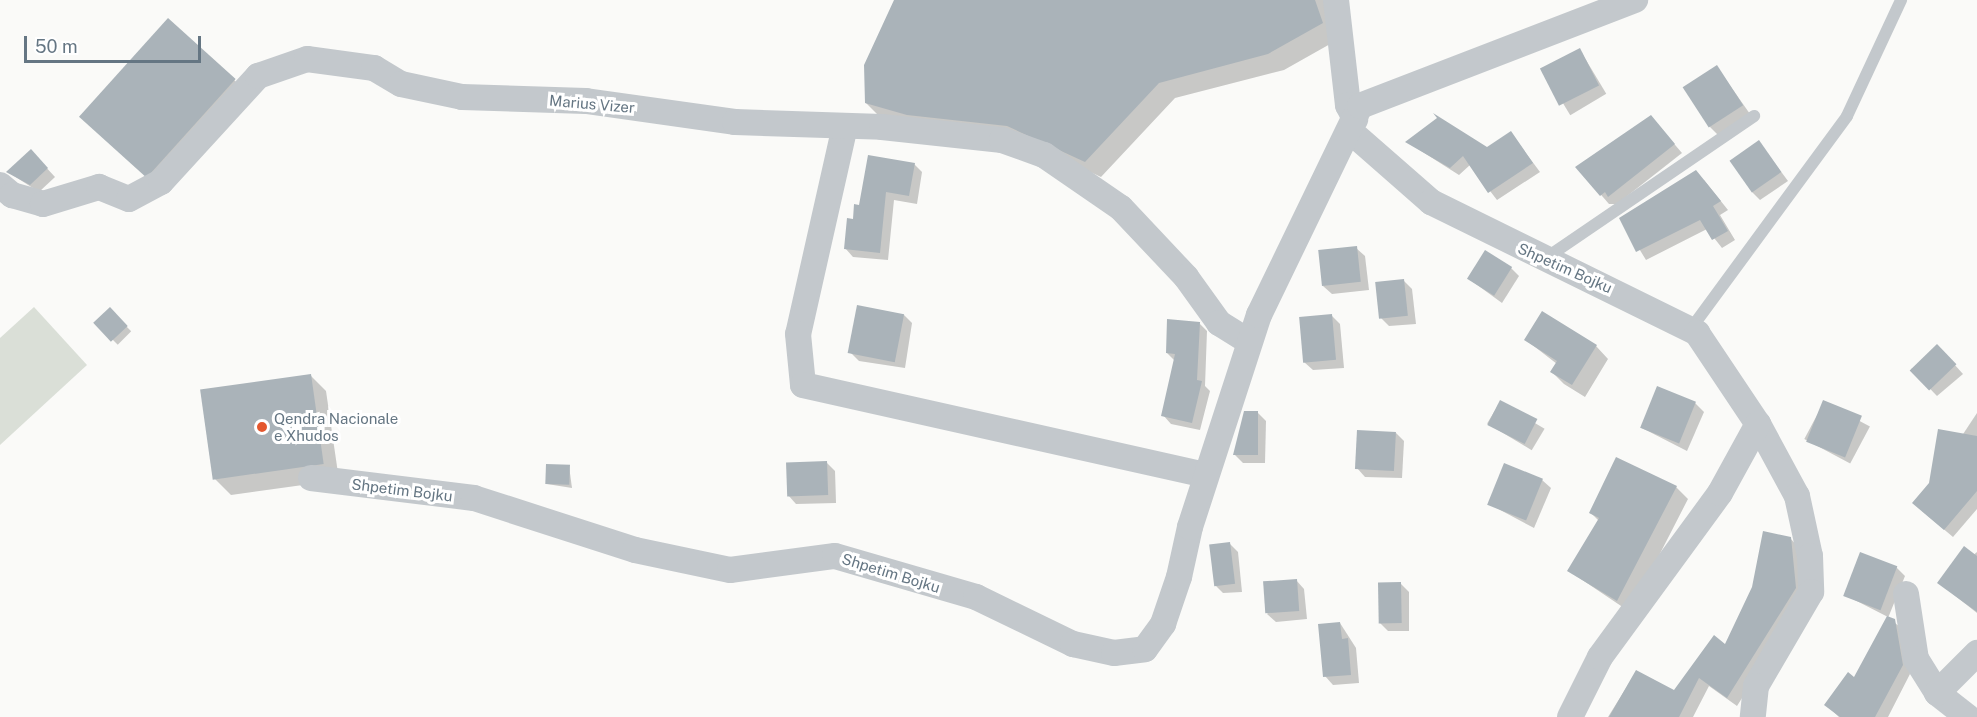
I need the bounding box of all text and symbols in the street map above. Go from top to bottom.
scale bar [27,24,204,62]
text: 50 m [35,36,78,57]
street label: Marius Vizer [548,91,636,117]
street label: Shpetim Bojku [1515,239,1615,297]
place label: Qendra Nacionale e Xhudos [274,409,398,444]
marker: Qendra Nacionale e Xhudos [255,420,269,434]
street label: Shpetim Bojku [350,475,454,505]
street label: Shpetim Bojku [840,550,942,596]

